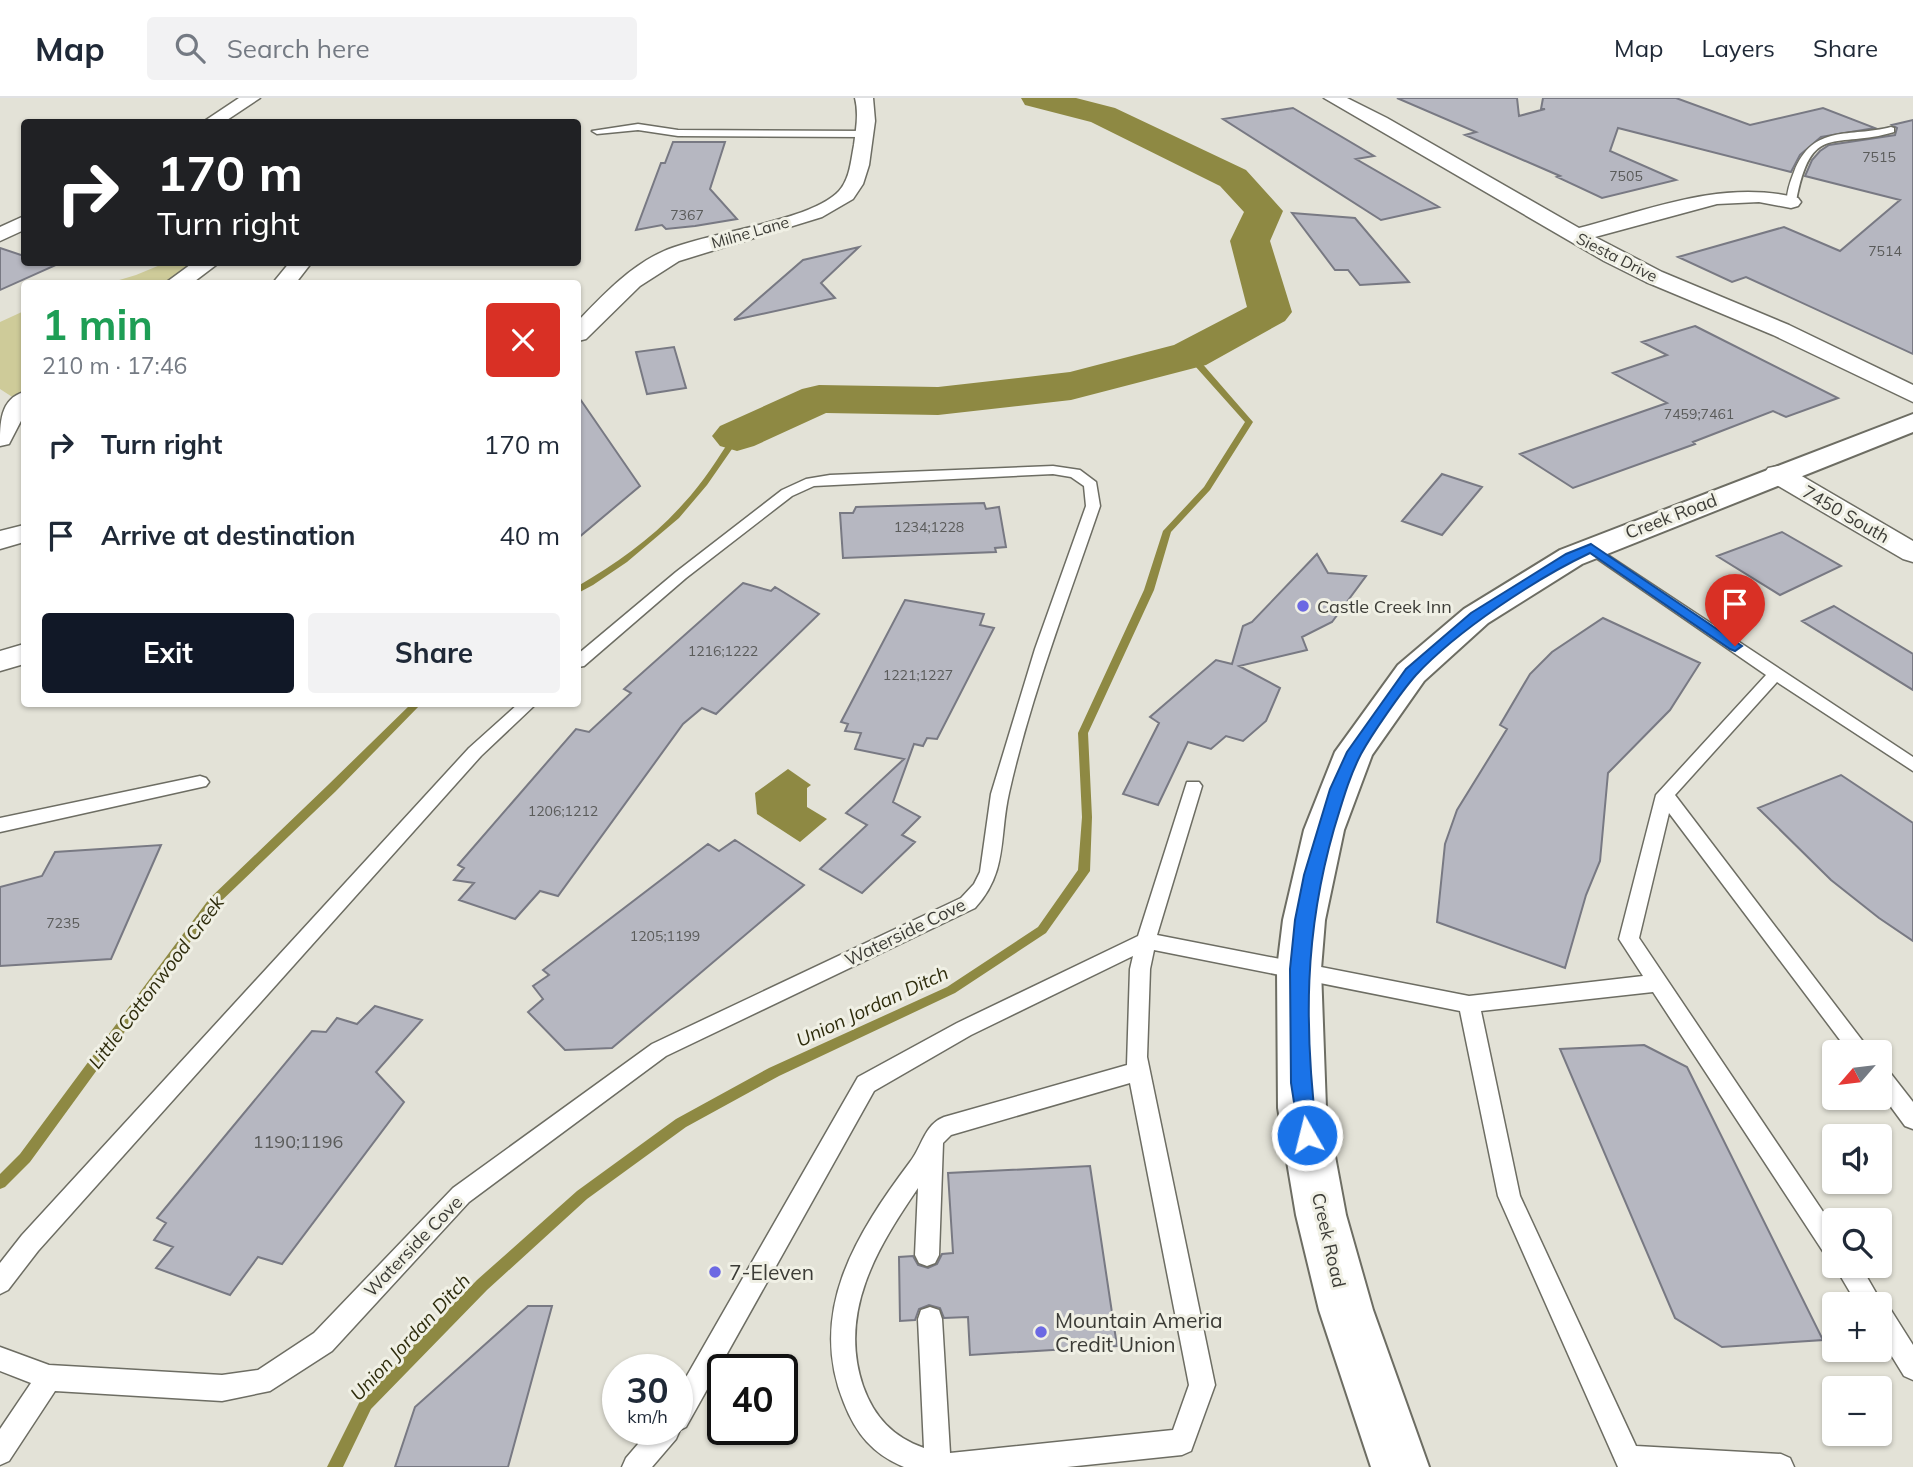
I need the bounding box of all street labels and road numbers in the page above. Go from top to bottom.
street label: Milne Lane [709,211,791,253]
street label: Siesta Drive [1573,228,1661,286]
street label: 7450 South [1798,480,1894,548]
street label: Creek Road [1622,488,1720,544]
street label: Waterside Cove [841,893,969,971]
street label: Creek Road [1307,1190,1351,1290]
street label: Waterside Cove [359,1191,467,1301]

